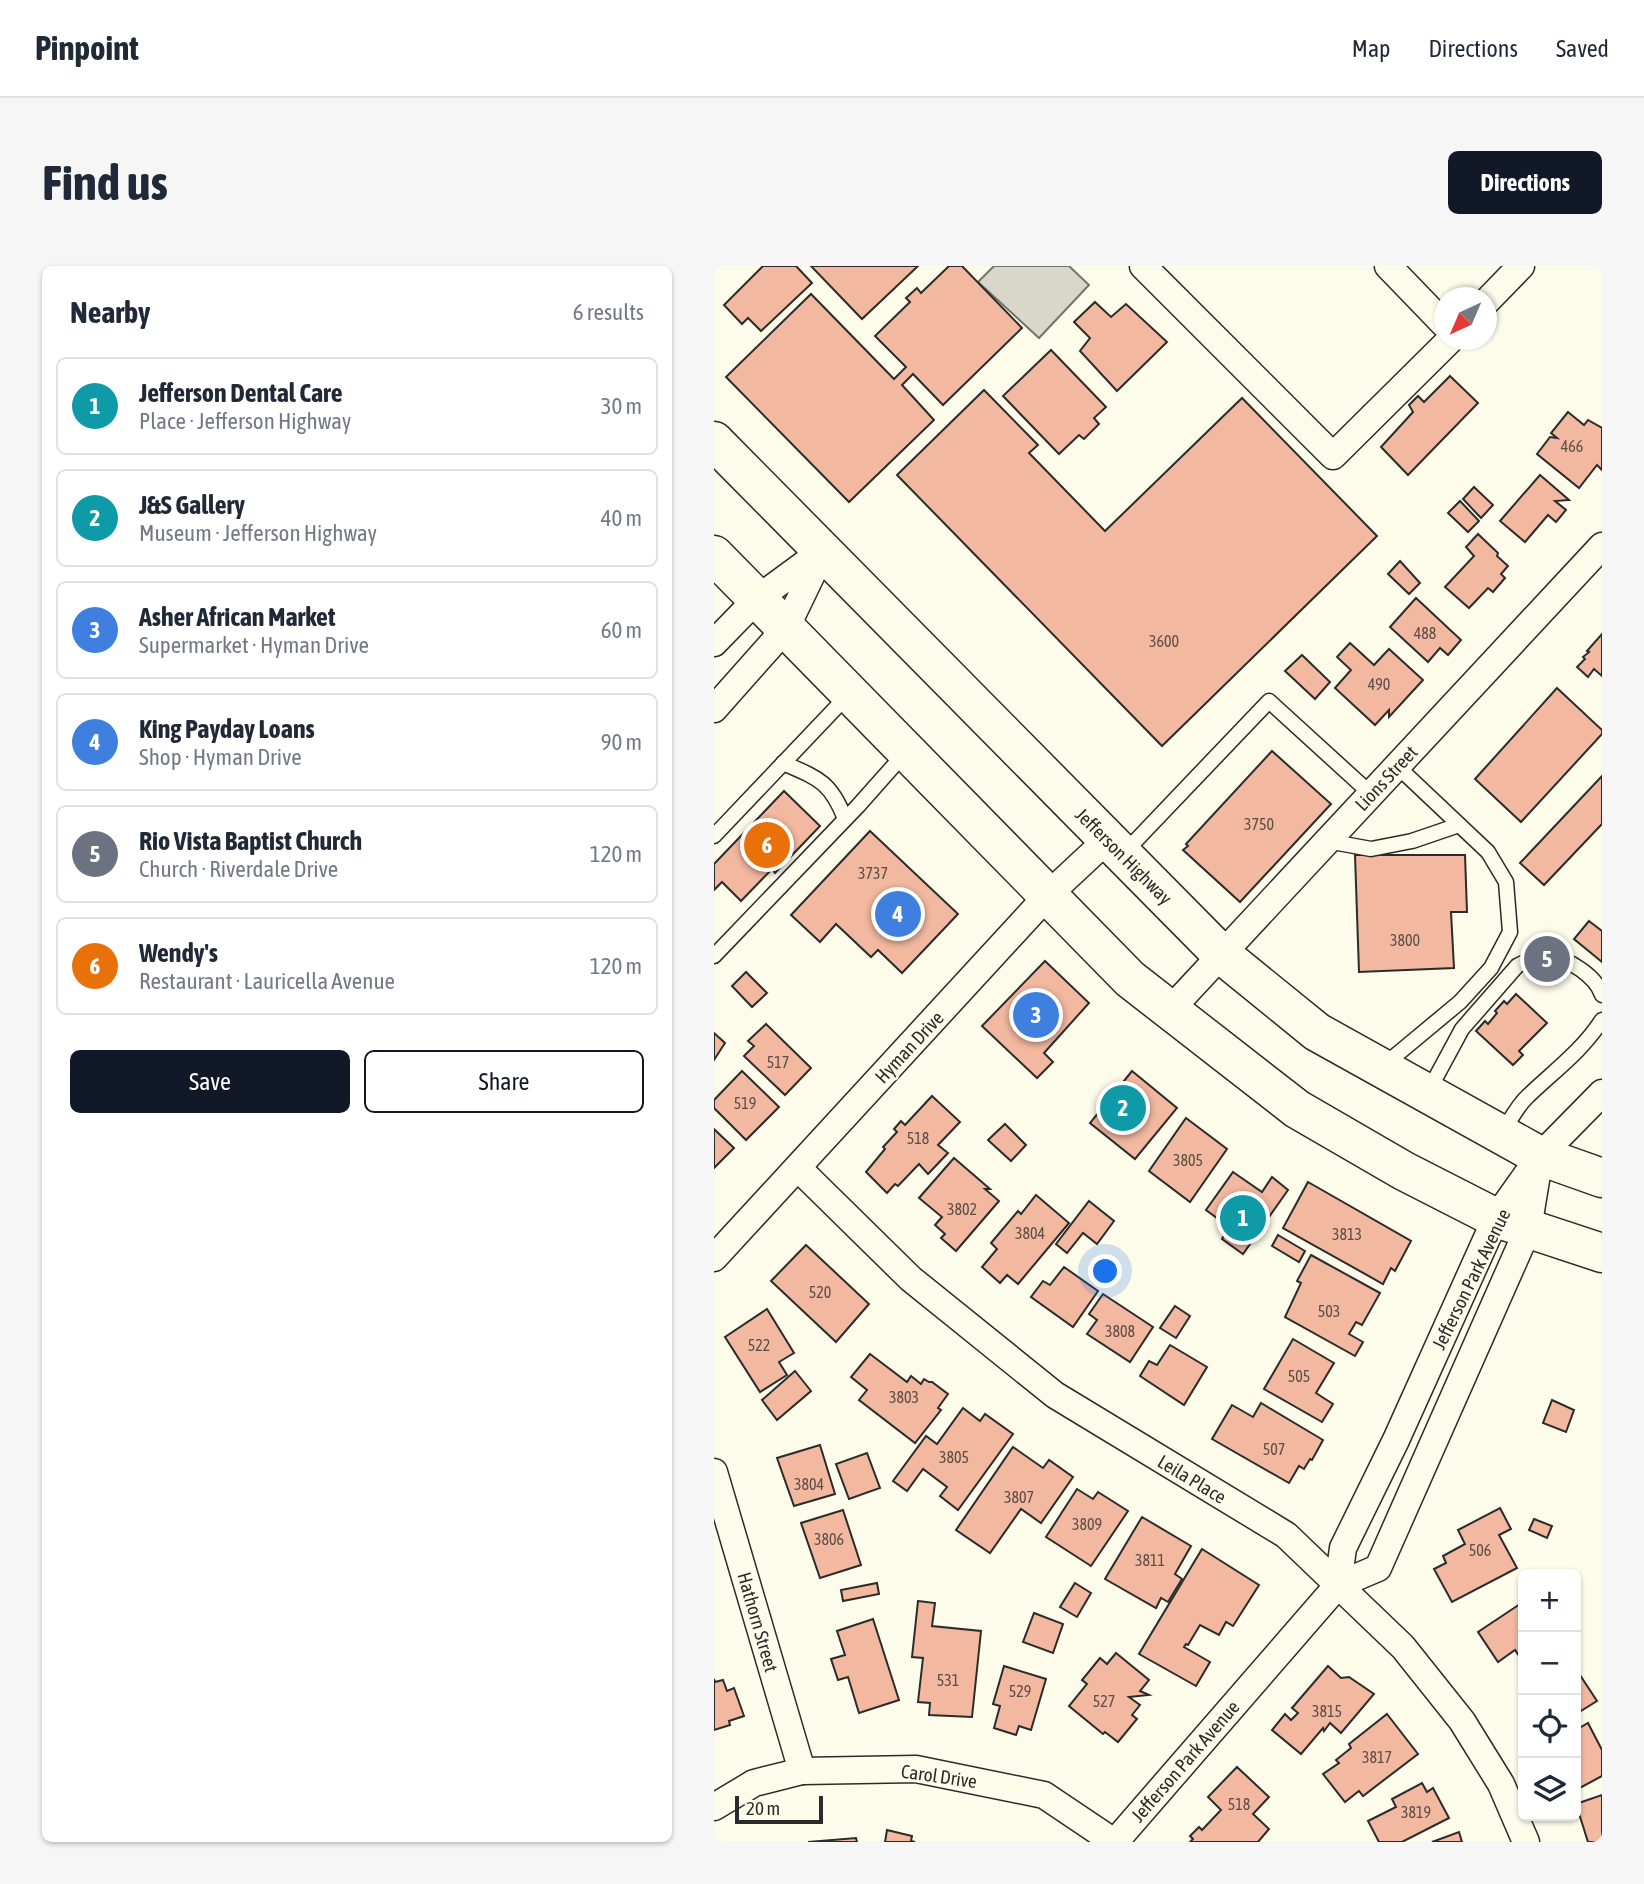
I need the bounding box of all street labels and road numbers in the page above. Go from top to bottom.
street label: Lions Street [1350,741,1422,815]
street label: Jefferson Highway [1071,803,1177,909]
street label: Hyman Drive [870,1007,948,1087]
street label: Jefferson Park Avenue [1427,1205,1515,1353]
street label: Leila Place [1154,1450,1230,1508]
street label: Hathorn Street [733,1570,783,1674]
street label: Jefferson Park Avenue [1126,1696,1244,1826]
street label: Carol Drive [900,1760,978,1792]

